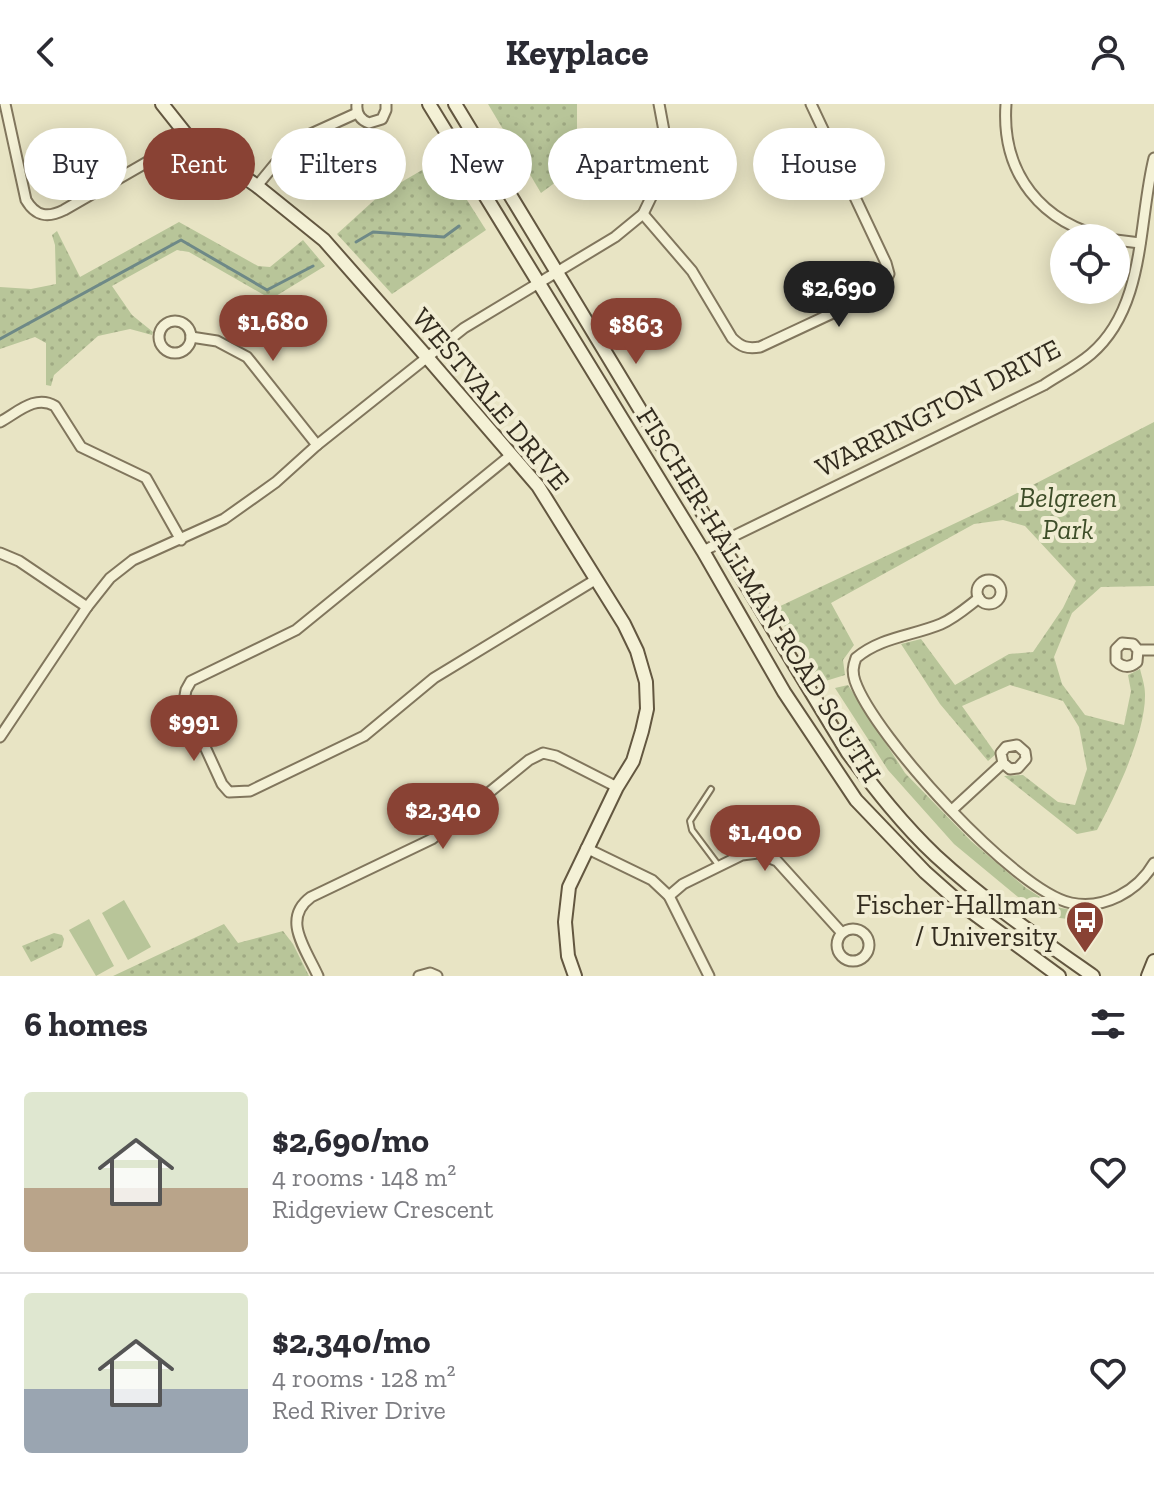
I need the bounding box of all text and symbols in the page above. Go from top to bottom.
icon: back [24,30,68,74]
icon: person [1086,30,1130,74]
text: Keyplace [505,31,649,74]
chip: Buy [24,128,127,200]
chip: Rent [143,128,255,200]
chip: Filters [271,128,406,200]
chip: New [422,128,532,200]
chip: Apartment [548,128,737,200]
chip: House [753,128,885,200]
map controls [1050,224,1130,304]
button: locate [1050,224,1130,304]
pin: $2,690 [774,261,904,329]
text: $2,690 [802,271,876,303]
pin: $1,680 [208,295,338,363]
pin: $863 [589,298,683,366]
street label: WESTVALE DRIVE [405,301,577,497]
text: $1,680 [237,305,309,337]
text: $863 [609,308,663,340]
street label: WARRINGTON DRIVE [810,332,1066,484]
street label: FISCHER-HALLMAN ROAD SOUTH [630,402,888,788]
park label: Belgreen Park [1019,481,1117,546]
pin: $991 [147,695,241,763]
text: $991 [168,705,220,737]
pin: $2,340 [378,783,508,851]
text: $2,340 [405,793,481,825]
pin: $1,400 [700,805,830,873]
text: $1,400 [728,815,802,847]
place label: Fischer-Hallman / University [856,888,1058,953]
bus stop icon: Fischer-Hallman / University [1064,899,1106,954]
icon: filters [1086,1002,1130,1046]
text: 6 homes [24,1004,148,1045]
text: $2,690/mo [272,1120,429,1161]
icon: home [88,1124,184,1220]
icon: heart [1086,1150,1130,1194]
text: 4 rooms · 148 m² [272,1161,456,1193]
text: Ridgeview Crescent [272,1193,493,1225]
text: $2,340/mo [272,1321,431,1362]
icon: home [88,1325,184,1421]
icon: heart [1086,1351,1130,1395]
text: 4 rooms · 128 m² [272,1362,456,1394]
text: Red River Drive [272,1394,446,1426]

